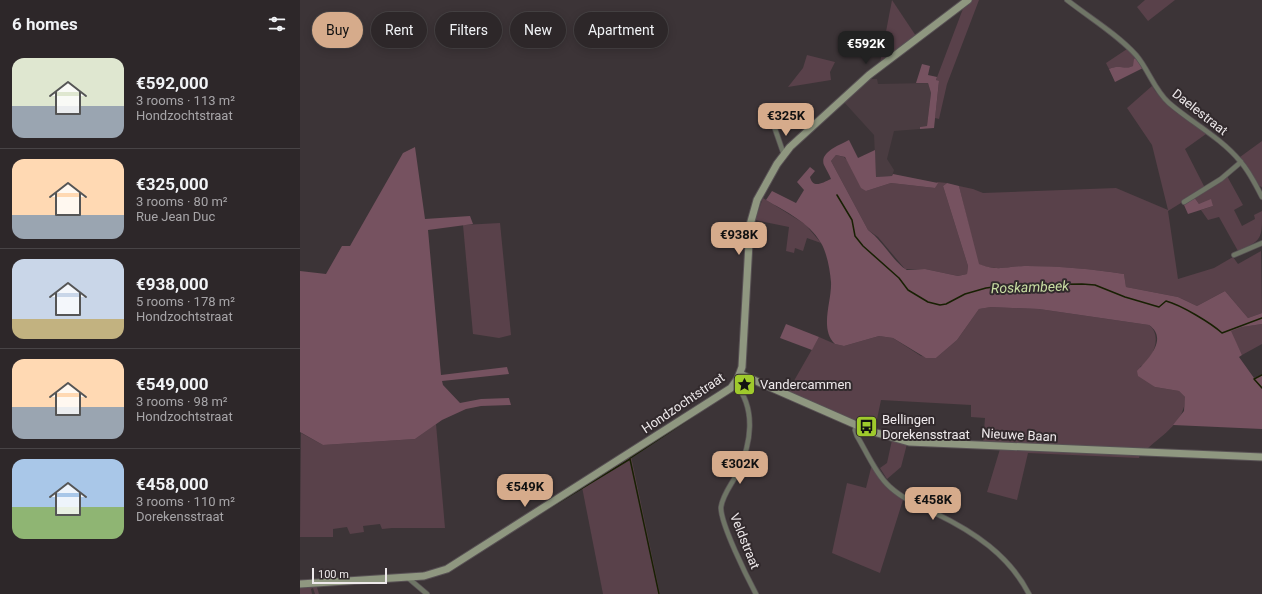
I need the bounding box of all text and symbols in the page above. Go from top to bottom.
chip: Buy [312,12,363,48]
chip: Rent [371,12,427,48]
chip: Filters [435,12,502,48]
chip: New [510,12,566,48]
chip: Apartment [574,12,668,48]
icon: filters [266,13,288,35]
text: 6 homes [12,14,78,34]
pin: €592K [838,31,894,65]
text: €592K [847,36,885,51]
text: €592,000 [136,73,208,93]
icon: home [44,74,92,122]
street label: Daelestraat [1169,86,1231,138]
text: 3 rooms · 113 m² [136,93,235,108]
pin: €325K [758,103,814,137]
text: Hondzochtstraat [136,108,233,123]
text: €325K [767,108,805,123]
text: €325,000 [136,174,208,194]
icon: home [44,175,92,223]
text: 3 rooms · 80 m² [136,194,228,209]
text: Rue Jean Duc [136,209,215,224]
pin: €938K [711,222,767,256]
text: €938K [720,227,758,242]
text: €938,000 [136,274,208,294]
icon: home [44,275,92,323]
water label: Roskambeek [991,278,1070,296]
text: 5 rooms · 178 m² [136,294,235,309]
text: Hondzochtstraat [136,309,233,324]
street label: Hondzochtstraat [639,370,727,436]
place icon: Vandercammen [731,371,757,397]
text: €549,000 [136,374,208,394]
icon: home [44,375,92,423]
place label: Vandercammen [760,377,852,392]
text: 3 rooms · 98 m² [136,394,228,409]
text: Hondzochtstraat [136,409,233,424]
place label: Bellingen Dorekensstraat [882,412,970,442]
bus stop icon: Bellingen Dorekensstraat [854,413,880,439]
street label: Nieuwe Baan [981,426,1057,444]
pin: €302K [712,451,768,485]
text: €302K [721,456,759,471]
text: €458,000 [136,474,208,494]
pin: €549K [497,474,553,508]
icon: home [44,475,92,523]
text: €549K [506,479,544,494]
pin: €458K [905,487,961,521]
text: €458K [914,492,952,507]
text: 3 rooms · 110 m² [136,494,235,509]
text: Dorekensstraat [136,509,224,524]
street label: Veldstraat [727,511,763,571]
scale bar [312,566,387,585]
text: 100 m [318,568,349,581]

